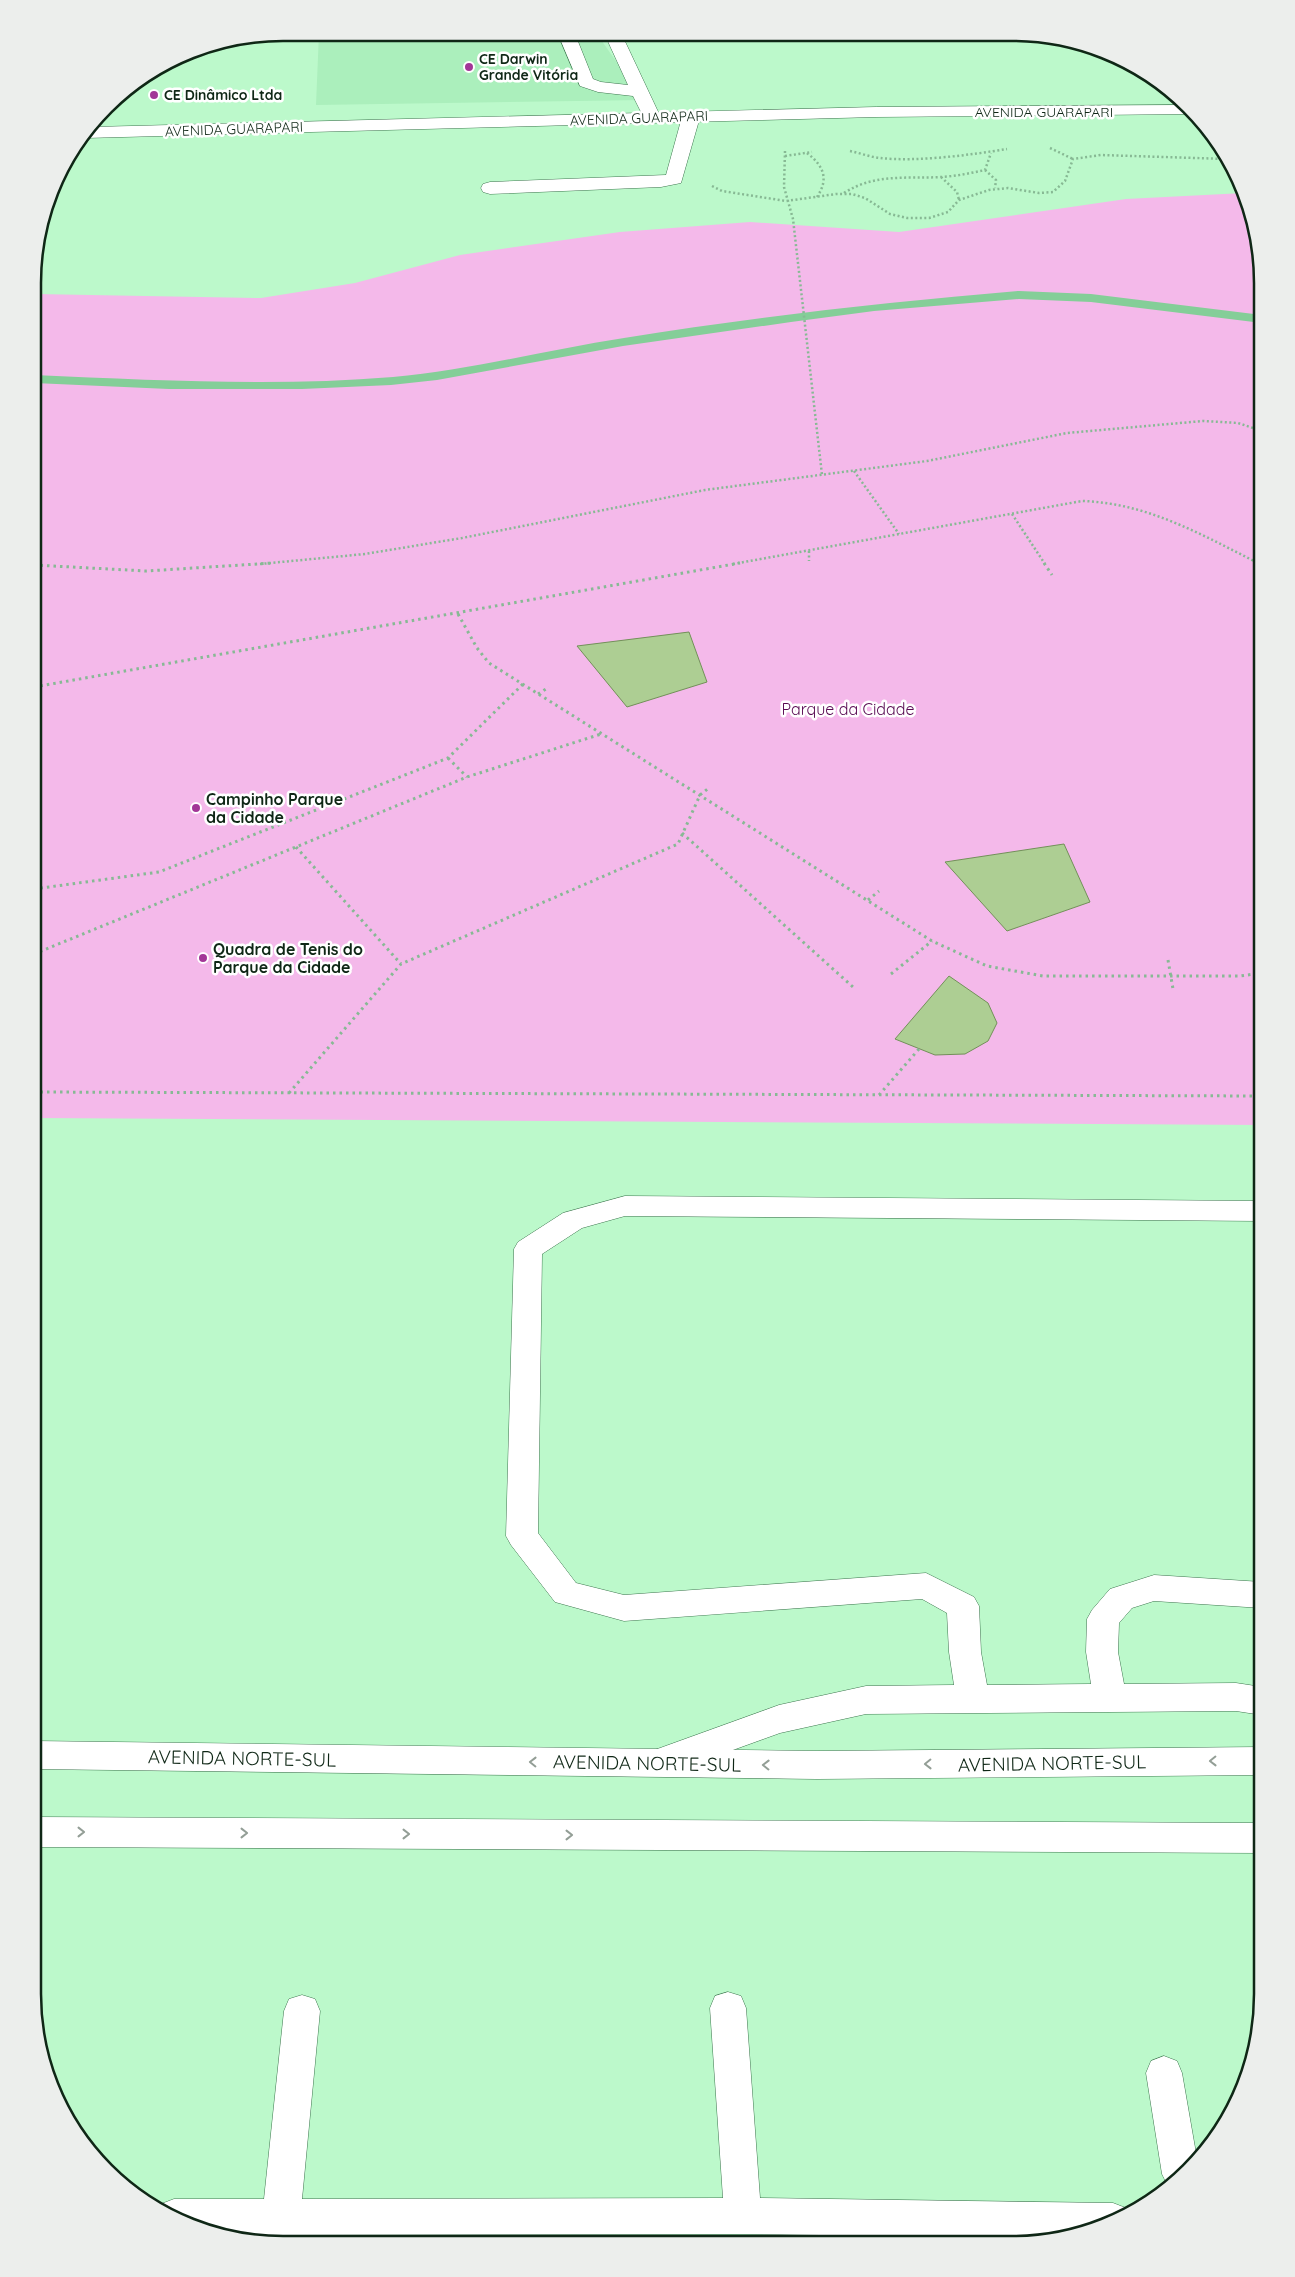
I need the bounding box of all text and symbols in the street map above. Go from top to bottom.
place label: CE Darwin Grande Vitória [479,50,578,84]
marker: CE Darwin Grande Vitória [463,61,475,73]
place label: CE Dinâmico Ltda [164,86,282,104]
marker: CE Dinâmico Ltda [148,89,160,101]
street label: AVENIDA GUARAPARI [975,103,1113,121]
street label: AVENIDA GUARAPARI [570,107,708,129]
street label: AVENIDA GUARAPARI [165,118,303,140]
park label: Parque da Cidade [782,699,914,719]
place label: Campinho Parque da Cidade [206,789,343,827]
marker: Campinho Parque da Cidade [190,802,202,814]
place label: Quadra de Tenis do Parque da Cidade [213,939,363,977]
marker: Quadra de Tenis do Parque da Cidade [197,952,209,964]
street label: AVENIDA NORTE-SUL [148,1744,336,1772]
street label: AVENIDA NORTE-SUL [553,1749,741,1777]
street label: AVENIDA NORTE-SUL [958,1749,1146,1777]
one-way arrow [1209,1756,1217,1767]
one-way arrow [529,1757,537,1767]
one-way arrow [762,1759,770,1770]
one-way arrow [924,1759,932,1769]
one-way arrow [78,1827,86,1837]
one-way arrow [240,1828,248,1838]
one-way arrow [403,1829,411,1839]
one-way arrow [566,1830,573,1840]

